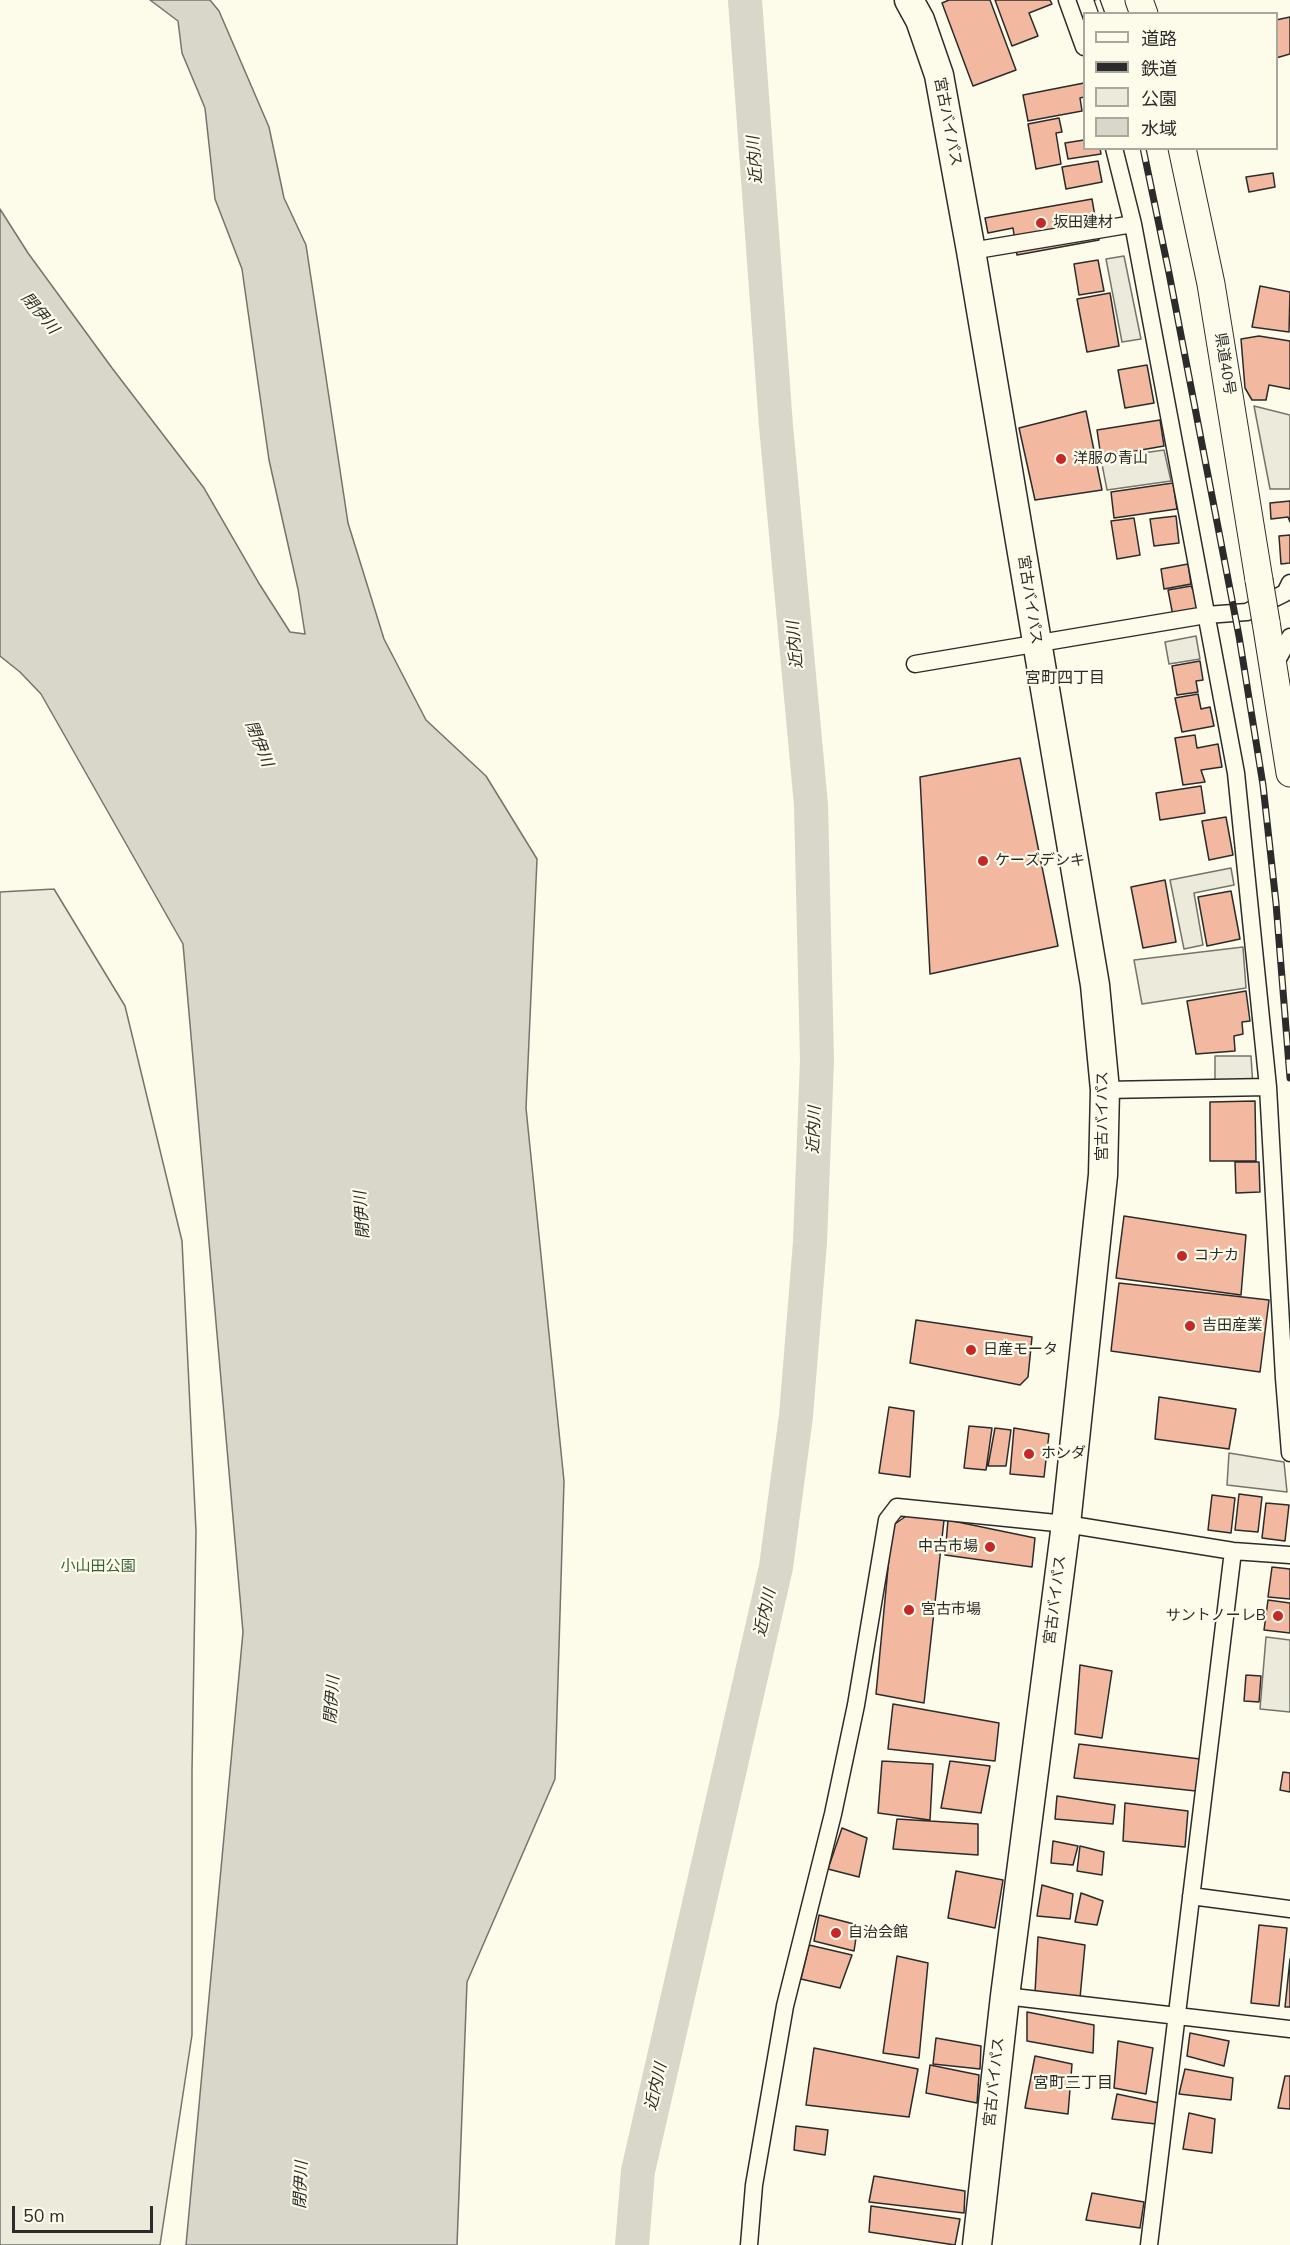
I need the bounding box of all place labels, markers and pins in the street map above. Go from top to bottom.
place label: 坂田建材 [1053,214,1113,232]
marker: 坂田建材 [1034,216,1048,230]
place label: 洋服の青山 [1073,450,1148,468]
marker: 洋服の青山 [1054,452,1068,466]
place label: ケーズデンキ [995,852,1085,870]
marker: ケーズデンキ [976,854,990,868]
place label: コナカ [1194,1247,1239,1265]
marker: コナカ [1175,1249,1189,1263]
place label: 吉田産業 [1202,1317,1262,1335]
marker: 吉田産業 [1183,1319,1197,1333]
place label: 日産モータ [983,1341,1058,1359]
marker: 日産モータ [964,1343,978,1357]
place label: ホンダ [1041,1445,1086,1463]
marker: ホンダ [1022,1447,1036,1461]
place label: 中古市場 [918,1538,978,1556]
marker: 中古市場 [983,1540,997,1554]
place label: 宮古市場 [921,1601,981,1619]
marker: 宮古市場 [902,1603,916,1617]
place label: サントノーレB [1166,1607,1266,1625]
marker: サントノーレB [1271,1609,1285,1623]
place label: 自治会館 [848,1924,908,1942]
marker: 自治会館 [829,1926,843,1940]

